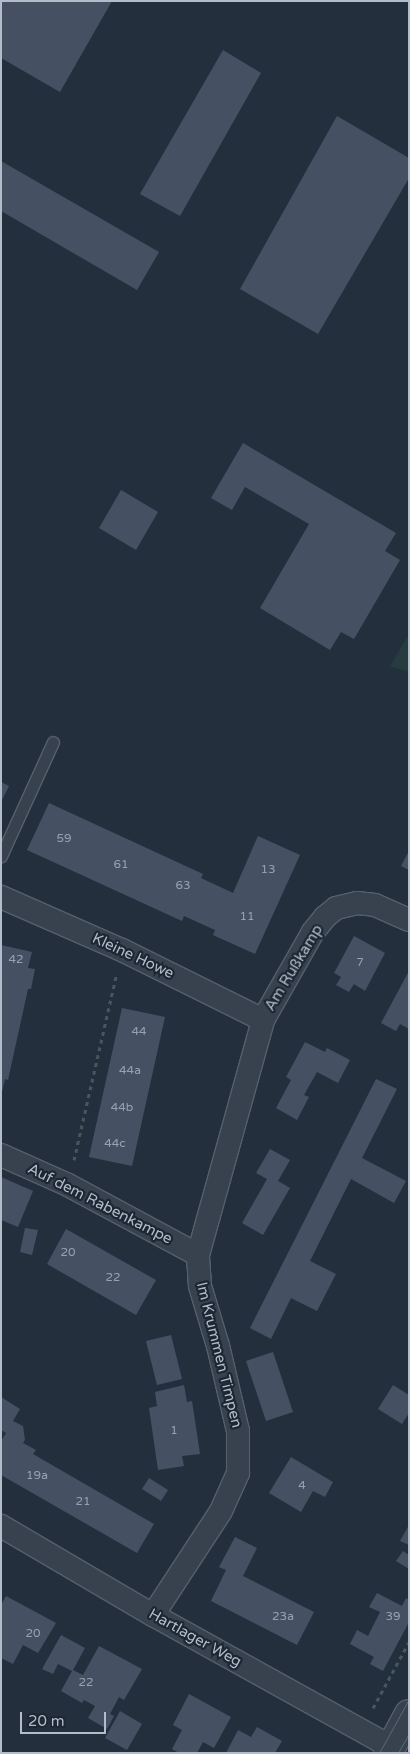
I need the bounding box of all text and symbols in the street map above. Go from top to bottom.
house number: 59 [56,832,72,846]
house number: 61 [113,858,129,872]
house number: 13 [260,863,276,877]
house number: 63 [175,879,191,893]
house number: 11 [239,910,255,924]
street label: Am Rußkamp [261,922,327,1014]
street label: Kleine Howe [89,929,177,983]
house number: 42 [8,953,24,967]
house number: 7 [356,956,364,970]
house number: 44 [131,1025,147,1039]
house number: 44a [119,1064,141,1078]
house number: 44b [111,1101,133,1115]
house number: 44c [104,1137,126,1151]
street label: Auf dem Rabenkampe [25,1160,175,1248]
house number: 20 [60,1246,76,1260]
house number: 22 [105,1271,121,1285]
street label: Im Krummen Timpen [192,1280,246,1430]
house number: 1 [170,1424,178,1438]
house number: 19a [26,1469,48,1483]
house number: 4 [298,1479,306,1493]
house number: 21 [75,1495,91,1509]
street label: Hartlager Weg [145,1605,245,1671]
house number: 23a [272,1610,294,1624]
house number: 39 [385,1610,401,1624]
house number: 20 [25,1627,41,1641]
house number: 22 [78,1676,94,1690]
scale bar [22,1702,109,1734]
text: 20 m [28,1712,65,1730]

